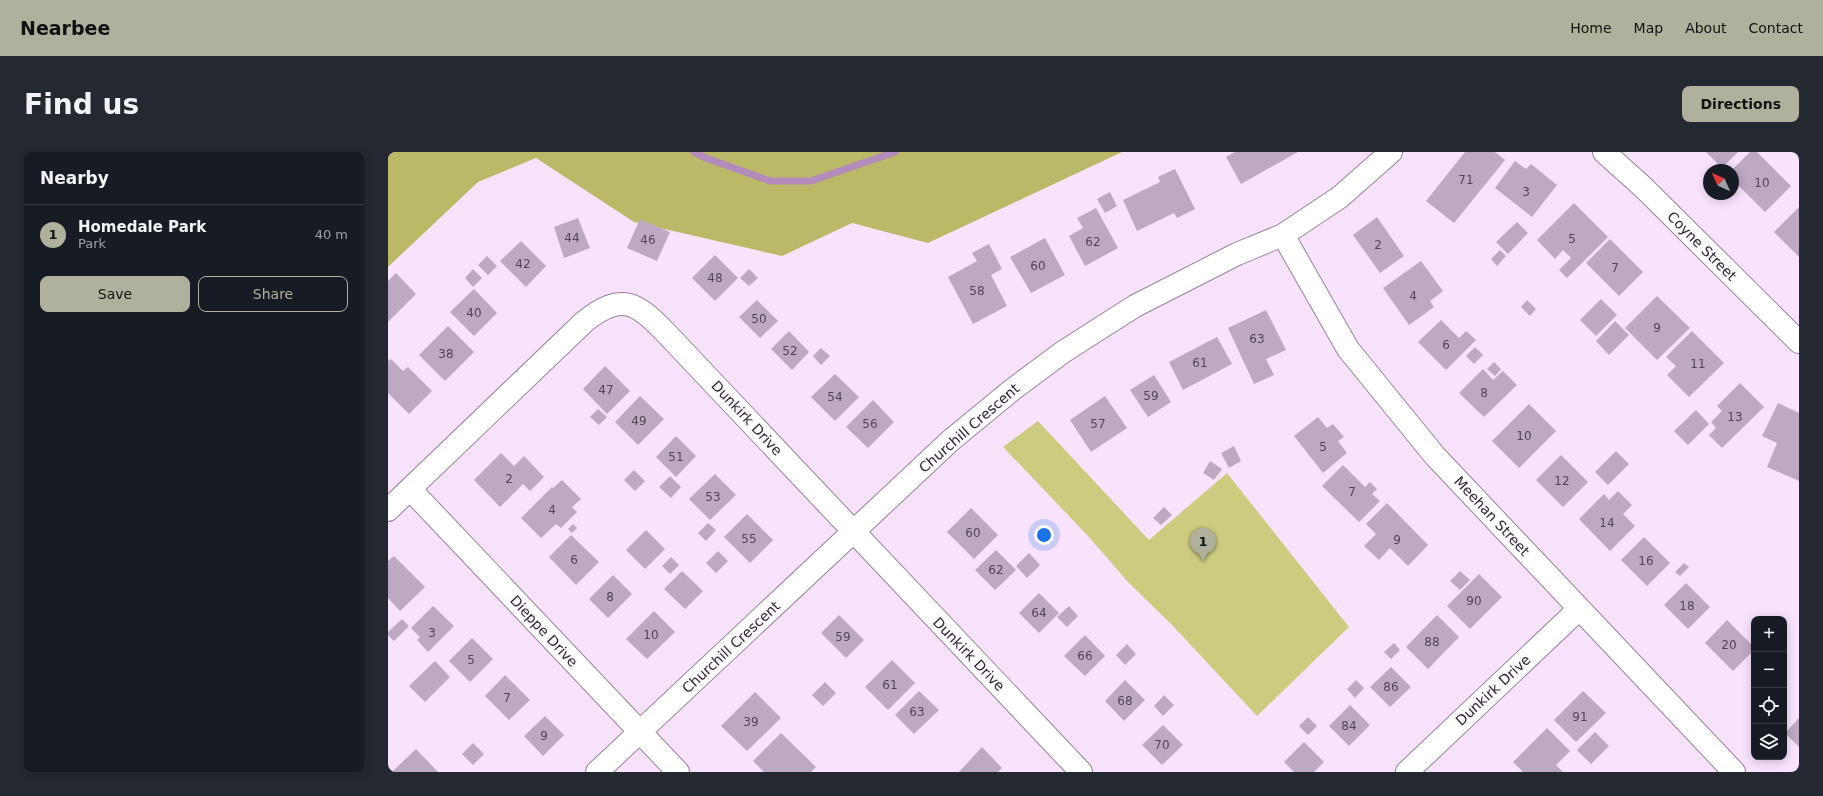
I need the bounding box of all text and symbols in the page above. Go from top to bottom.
text: Nearbee [20,17,110,39]
text: Home [1570,20,1612,36]
text: Map [1634,20,1663,36]
text: About [1685,20,1727,36]
text: Contact [1749,20,1803,36]
button: Directions [1682,86,1799,122]
text: Find us [24,88,139,121]
north arrow [1703,164,1739,200]
text: Nearby [40,168,109,188]
house number: 71 [1458,173,1474,187]
house number: 10 [1754,176,1770,190]
house number: 3 [1522,185,1530,199]
street label: Coyne Street [1664,208,1740,284]
text: Homedale Park [78,218,206,236]
text: 1 [48,227,58,242]
text: 40 m [315,227,348,242]
house number: 44 [564,231,580,245]
house number: 5 [1568,232,1576,246]
house number: 46 [640,233,656,247]
house number: 62 [1085,235,1101,249]
text: Park [78,236,106,251]
house number: 2 [1374,238,1382,252]
house number: 42 [515,257,531,271]
house number: 60 [1030,259,1046,273]
house number: 7 [1611,261,1619,275]
house number: 48 [707,271,723,285]
button: Save [40,276,190,312]
button: Share [198,276,348,312]
house number: 58 [969,284,985,298]
house number: 4 [1409,289,1417,303]
house number: 40 [466,306,482,320]
house number: 50 [751,312,767,326]
house number: 9 [1653,321,1661,335]
house number: 63 [1249,332,1265,346]
house number: 6 [1442,338,1450,352]
house number: 52 [782,344,798,358]
house number: 38 [438,347,454,361]
house number: 61 [1192,356,1208,370]
house number: 11 [1690,357,1706,371]
street label: Dunkirk Drive [708,377,786,459]
street label: Churchill Crescent [916,380,1023,476]
house number: 47 [598,383,614,397]
house number: 8 [1480,386,1488,400]
house number: 59 [1143,389,1159,403]
house number: 54 [827,390,843,404]
house number: 13 [1727,410,1743,424]
house number: 49 [631,414,647,428]
house number: 56 [862,417,878,431]
house number: 57 [1090,417,1106,431]
house number: 10 [1516,429,1532,443]
house number: 5 [1319,440,1327,454]
house number: 51 [668,450,684,464]
house number: 2 [505,472,513,486]
street label: Meehan Street [1451,473,1533,559]
house number: 12 [1554,474,1570,488]
house number: 7 [1348,485,1356,499]
house number: 53 [705,490,721,504]
house number: 4 [548,503,556,517]
house number: 14 [1599,516,1615,530]
your location [1034,525,1054,545]
house number: 60 [965,526,981,540]
pin: 1 [1190,528,1216,561]
house number: 55 [741,532,757,546]
house number: 9 [1393,533,1401,547]
house number: 6 [570,553,578,567]
house number: 16 [1638,554,1654,568]
house number: 62 [988,563,1004,577]
house number: 8 [606,590,614,604]
street label: Dieppe Drive [507,592,581,670]
house number: 90 [1466,594,1482,608]
street label: Churchill Crescent [679,597,783,696]
house number: 18 [1679,599,1695,613]
house number: 64 [1031,606,1047,620]
street label: Dunkirk Drive [930,614,1008,694]
map controls [1751,616,1787,760]
button: + [1751,616,1787,652]
house number: 3 [428,626,436,640]
house number: 10 [643,628,659,642]
house number: 59 [835,630,851,644]
house number: 88 [1424,635,1440,649]
house number: 20 [1721,638,1737,652]
house number: 66 [1077,649,1093,663]
street label: Dunkirk Drive [1452,651,1534,729]
button: − [1751,652,1787,688]
house number: 5 [467,653,475,667]
house number: 61 [882,678,898,692]
house number: 86 [1383,680,1399,694]
button: locate [1751,688,1787,724]
house number: 7 [503,691,511,705]
house number: 68 [1117,694,1133,708]
house number: 63 [909,705,925,719]
house number: 91 [1572,710,1588,724]
house number: 39 [743,715,759,729]
house number: 84 [1341,719,1357,733]
button: layers [1751,724,1787,760]
house number: 9 [540,729,548,743]
house number: 70 [1154,738,1170,752]

